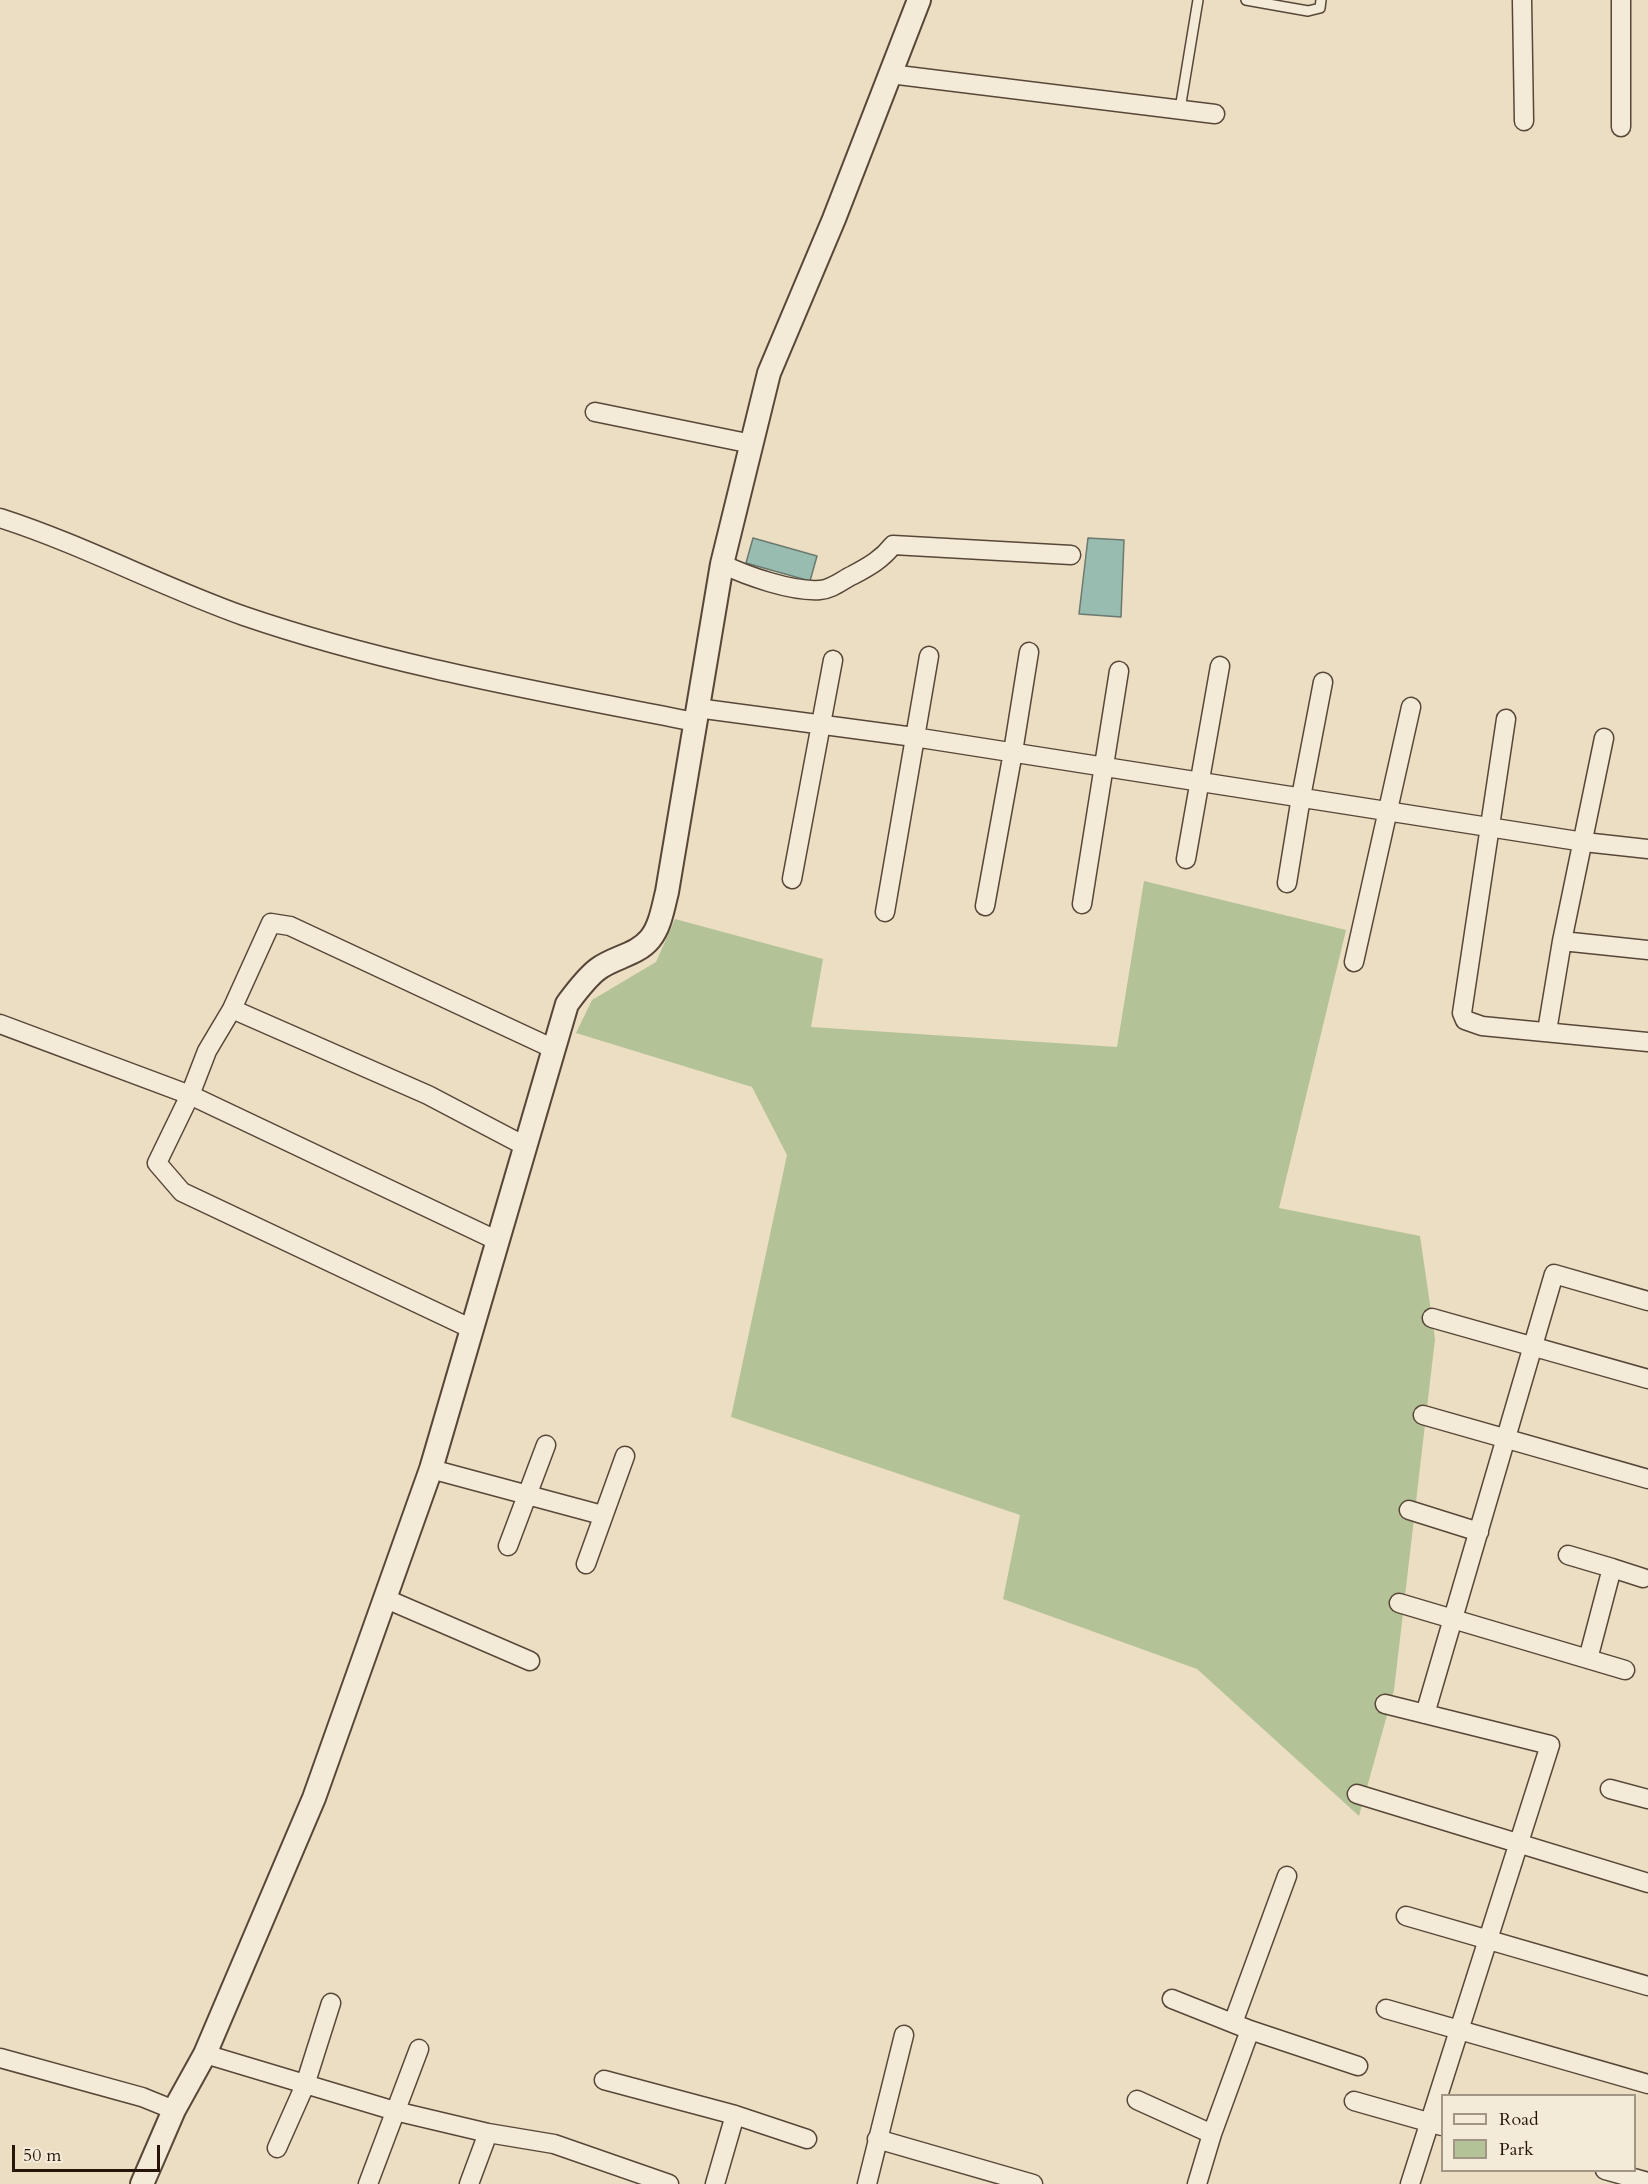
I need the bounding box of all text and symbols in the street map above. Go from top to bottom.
legend [1441,2094,1636,2172]
text: Road [1499,2107,1539,2132]
scale bar [15,2133,164,2171]
text: Park [1499,2137,1534,2162]
text: 50 m [23,2143,62,2168]

